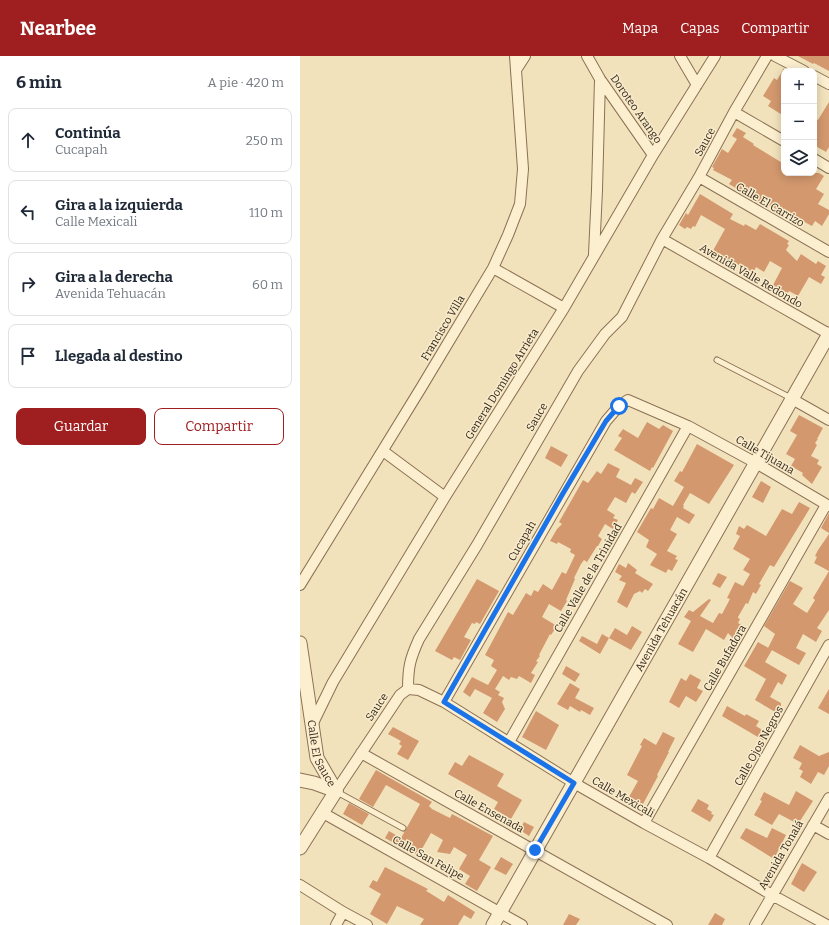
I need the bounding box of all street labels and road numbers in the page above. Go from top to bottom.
street label: Doroteo Arango [607,72,665,146]
street label: Sauce [692,125,718,159]
street label: Calle El Carrizo [733,180,807,230]
street label: Avenida Valle Redondo [697,241,805,311]
street label: Francisco Villa [418,293,468,363]
street label: General Domingo Arrieta [462,326,542,442]
street label: Sauce [524,400,550,434]
street label: Calle Tijuana [733,433,797,477]
street label: Cucapah [505,518,539,564]
street label: Calle Valle de la Trinidad [551,521,625,635]
street label: Avenida Tehuacán [632,585,690,673]
street label: Calle Bufadora [701,623,749,693]
street label: Sauce [363,691,391,723]
street label: Calle Ojos Negros [732,704,786,788]
street label: Calle El Sauce [305,719,339,789]
street label: Calle Mexicali [590,774,657,820]
street label: Calle Ensenada [452,786,526,836]
street label: Avenida Tonalá [756,818,806,892]
street label: Calle San Felipe [390,833,466,883]

